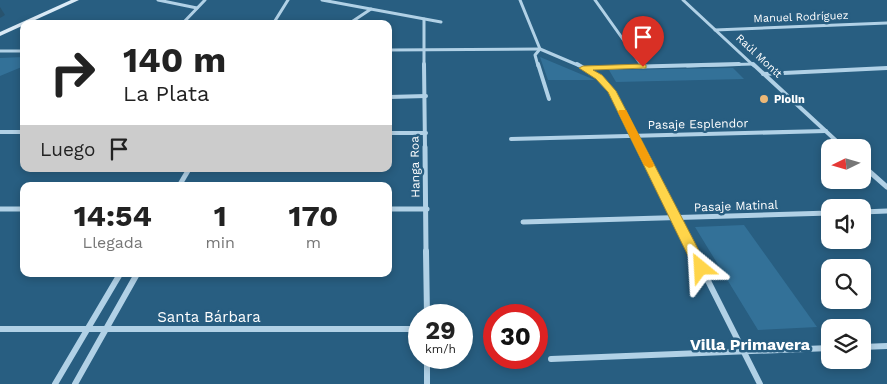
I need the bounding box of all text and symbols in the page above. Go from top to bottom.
street label: Manuel Rodríguez [753,9,849,25]
pin [622,16,664,67]
icon: arrive [629,23,657,51]
street label: Raúl Montt [733,31,785,81]
text: 140 m [123,39,226,81]
icon: right [40,40,105,105]
text: La Plata [123,81,209,106]
marker: Piolin [758,93,770,105]
place label: Piolin [774,93,805,106]
street label: Pasaje Esplendor [648,116,749,132]
icon: arrive [105,135,133,163]
street label: Hanga Roa [407,136,423,198]
text: Luego [40,138,95,161]
north arrow [821,139,871,189]
map controls [821,139,871,369]
text: 14:54 [74,198,152,233]
text: 1 [214,198,227,233]
text: 170 [289,198,338,233]
street label: Pasaje Matinal [694,198,779,214]
button: sound [821,199,871,249]
text: Llegada [83,233,143,252]
text: min [206,233,235,252]
text: m [306,233,321,252]
position arrow [674,241,726,293]
button: search [821,259,871,309]
speed limit sign: 30 [483,304,548,369]
street label: Santa Bárbara [157,308,261,326]
text: 29 [425,316,456,345]
button: layers [821,319,871,369]
district label: Villa Primavera [690,335,811,354]
text: km/h [425,342,456,356]

